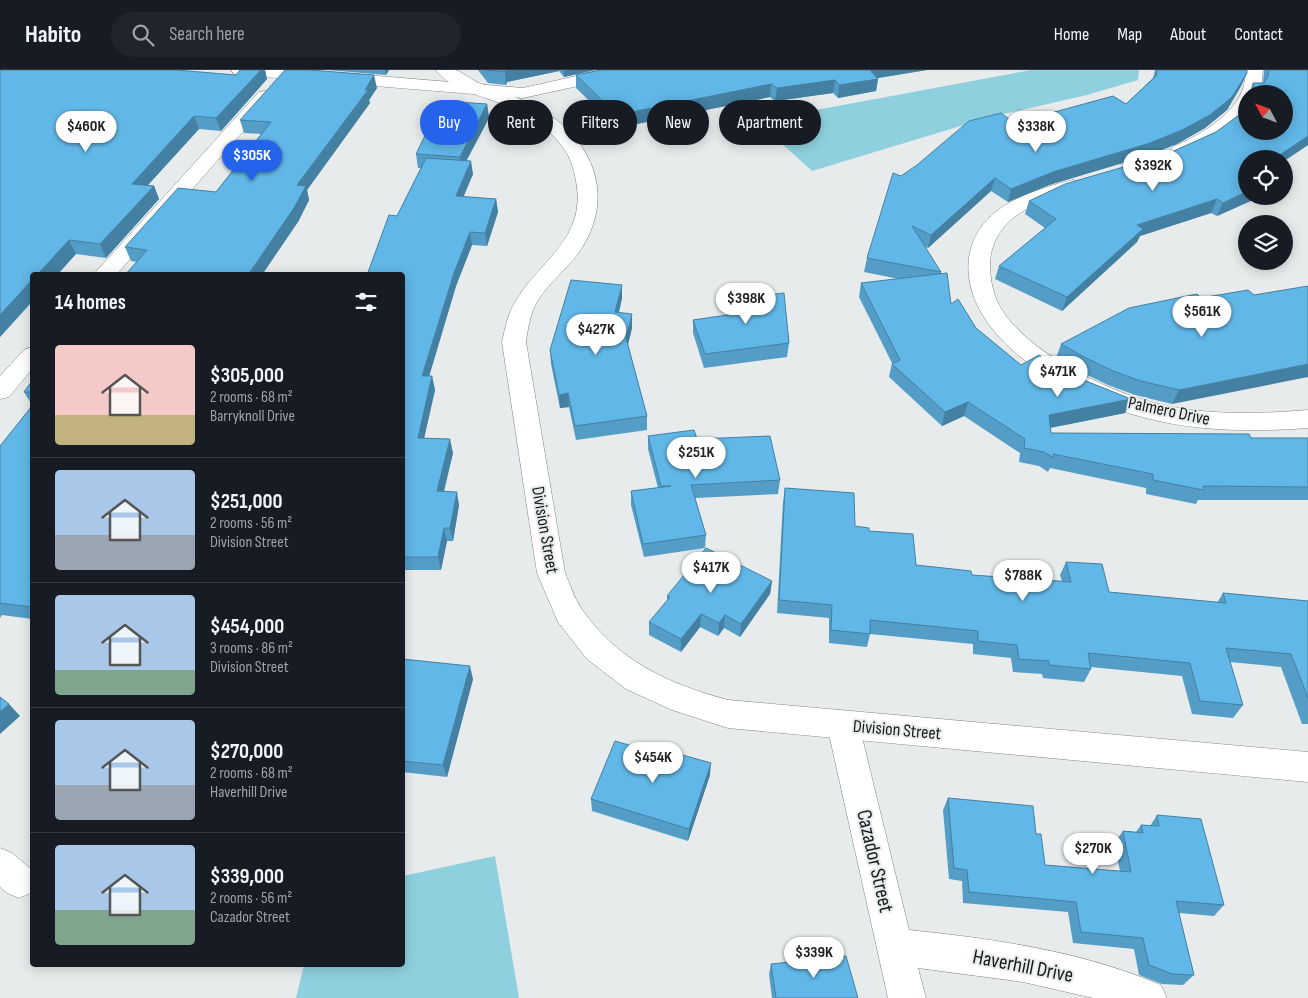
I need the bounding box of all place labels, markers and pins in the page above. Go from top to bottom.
pin: $460K [51,111,121,153]
pin: $338K [1001,111,1071,153]
pin: $305K [217,140,287,182]
pin: $392K [1118,150,1188,192]
pin: $398K [711,282,781,325]
pin: $561K [1167,296,1237,338]
pin: $427K [561,314,631,356]
pin: $471K [1023,356,1093,398]
pin: $251K [661,436,731,479]
pin: $417K [676,552,746,594]
pin: $788K [988,560,1058,602]
pin: $454K [618,742,688,784]
pin: $270K [1058,832,1128,875]
pin: $339K [779,936,849,979]

